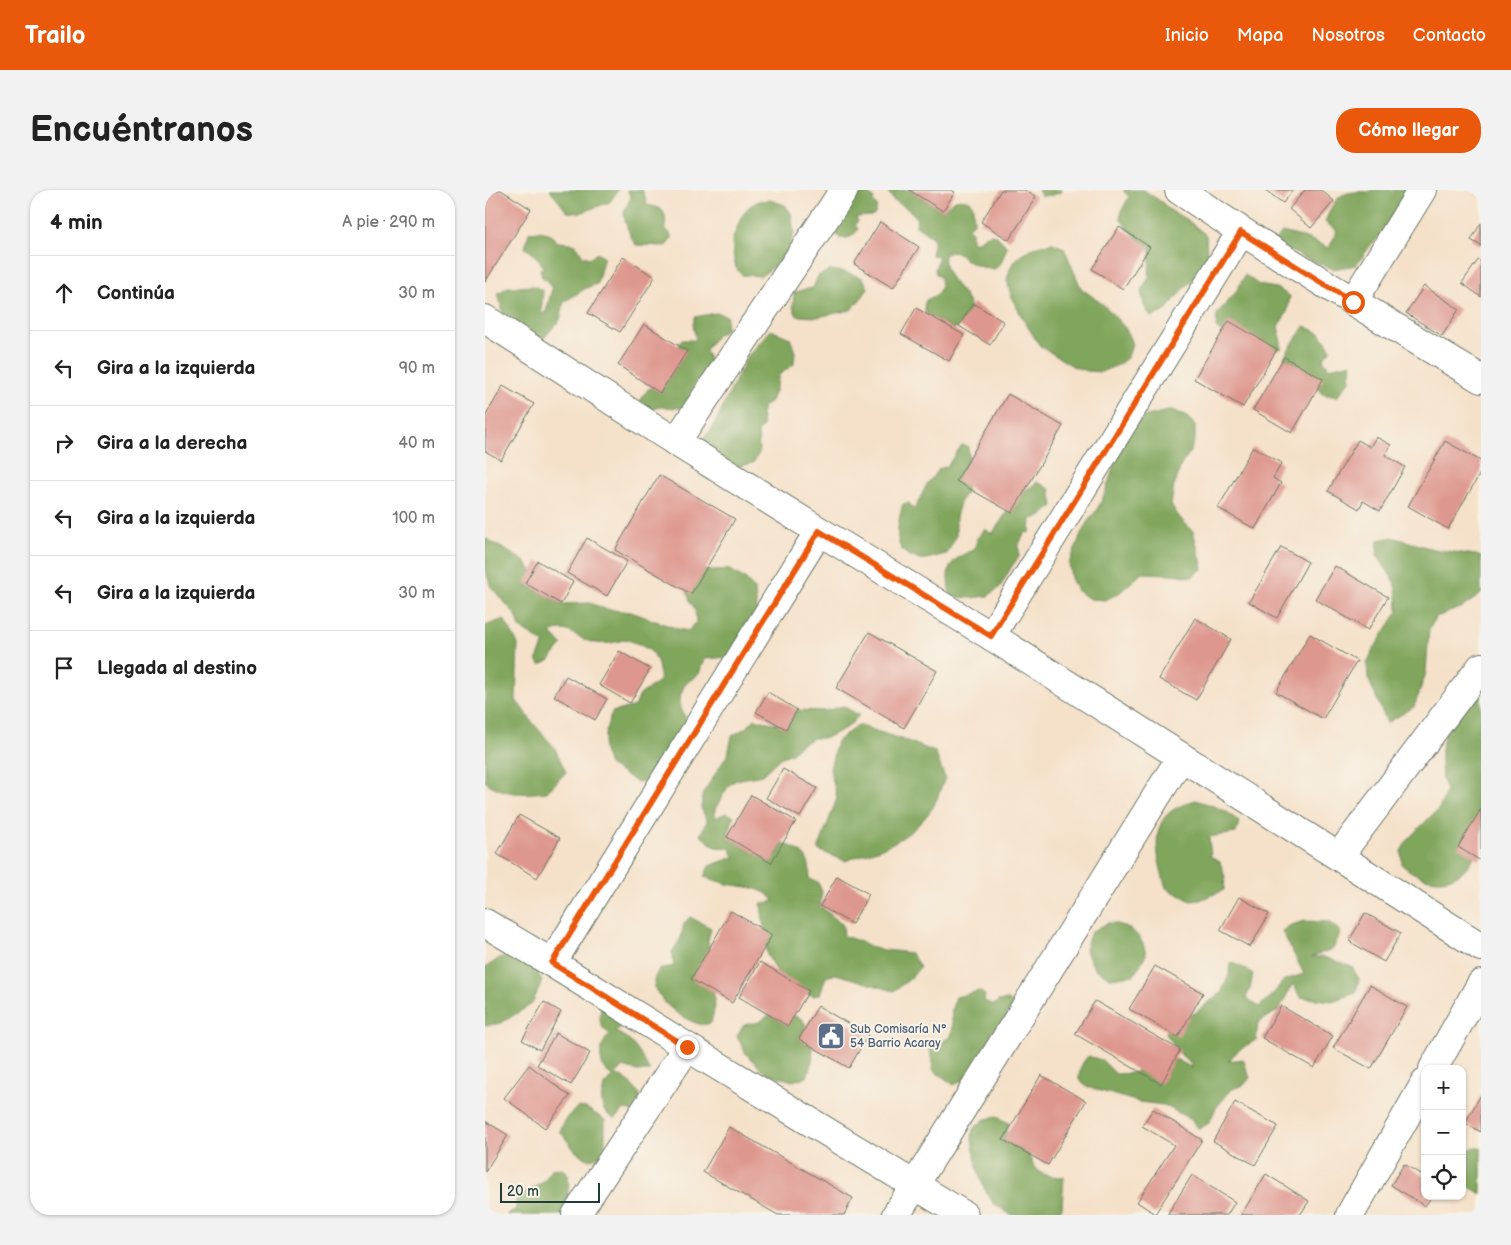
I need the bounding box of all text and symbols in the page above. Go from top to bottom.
text: Trailo [25,21,85,50]
text: Inicio [1165,25,1209,46]
text: Mapa [1237,25,1283,46]
text: Nosotros [1311,25,1385,46]
text: Contacto [1413,25,1486,46]
button: Cómo llegar [1336,108,1481,153]
text: Encuéntranos [30,109,253,152]
text: 4 min [50,210,103,235]
text: A pie · 290 m [342,213,435,232]
icon: ahead [50,279,78,307]
text: Continúa [97,282,175,305]
text: 30 m [398,284,435,303]
route start [1342,291,1365,314]
icon: left [50,354,78,382]
text: Gira a la izquierda [97,357,255,380]
text: 90 m [399,359,435,378]
icon: right [50,429,78,457]
text: Gira a la derecha [97,432,247,455]
text: 40 m [398,434,435,453]
icon: left [50,504,78,532]
text: Gira a la izquierda [97,507,255,530]
text: 100 m [392,509,435,528]
icon: left [50,579,78,607]
text: Gira a la izquierda [97,582,255,605]
text: 30 m [398,584,435,603]
icon: arrive [50,654,78,682]
text: Llegada al destino [97,657,257,680]
public building icon: Sub Comisaría N° 54 Barrio Acaray [816,1021,846,1051]
place label: Sub Comisaría N° 54 Barrio Acaray [850,1022,947,1051]
route end [676,1036,699,1059]
map controls [1421,1065,1466,1200]
button: + [1421,1065,1466,1110]
button: − [1421,1110,1466,1155]
button: locate [1421,1155,1466,1200]
scale bar [500,1180,600,1203]
text: 20 m [507,1183,539,1200]

